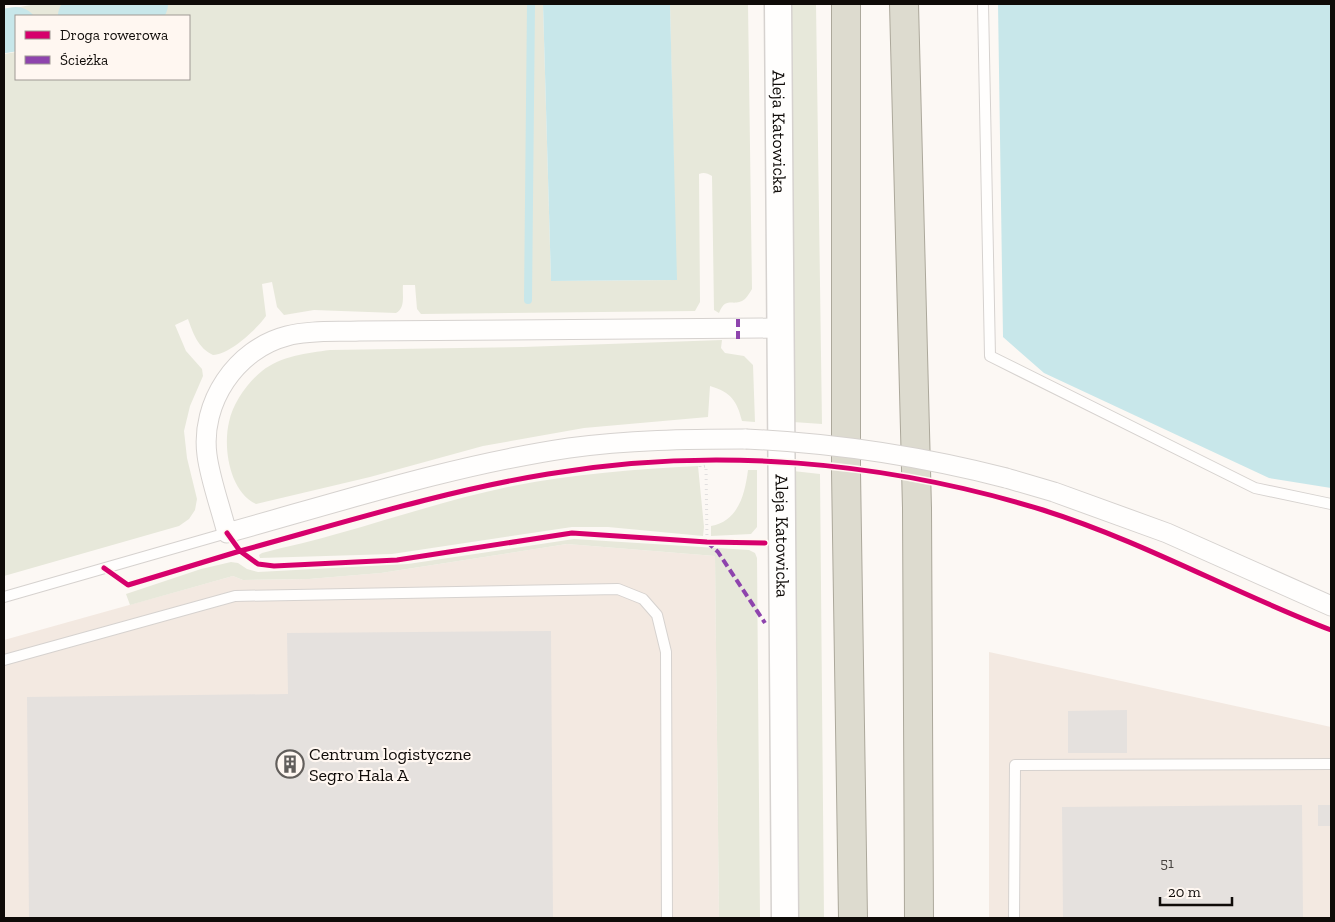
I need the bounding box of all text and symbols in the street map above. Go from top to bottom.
legend [15,15,190,80]
text: Droga rowerowa [60,26,168,44]
text: Ścieżka [60,51,108,69]
street label: Aleja Katowicka [768,70,790,194]
street label: Aleja Katowicka [771,474,794,598]
place label: Centrum logistyczne Segro Hala A [309,743,471,786]
building icon: Centrum logistyczne Segro Hala A [275,749,305,779]
house number: 51 [1160,854,1174,872]
scale bar [1160,874,1232,906]
text: 20 m [1168,883,1201,901]

